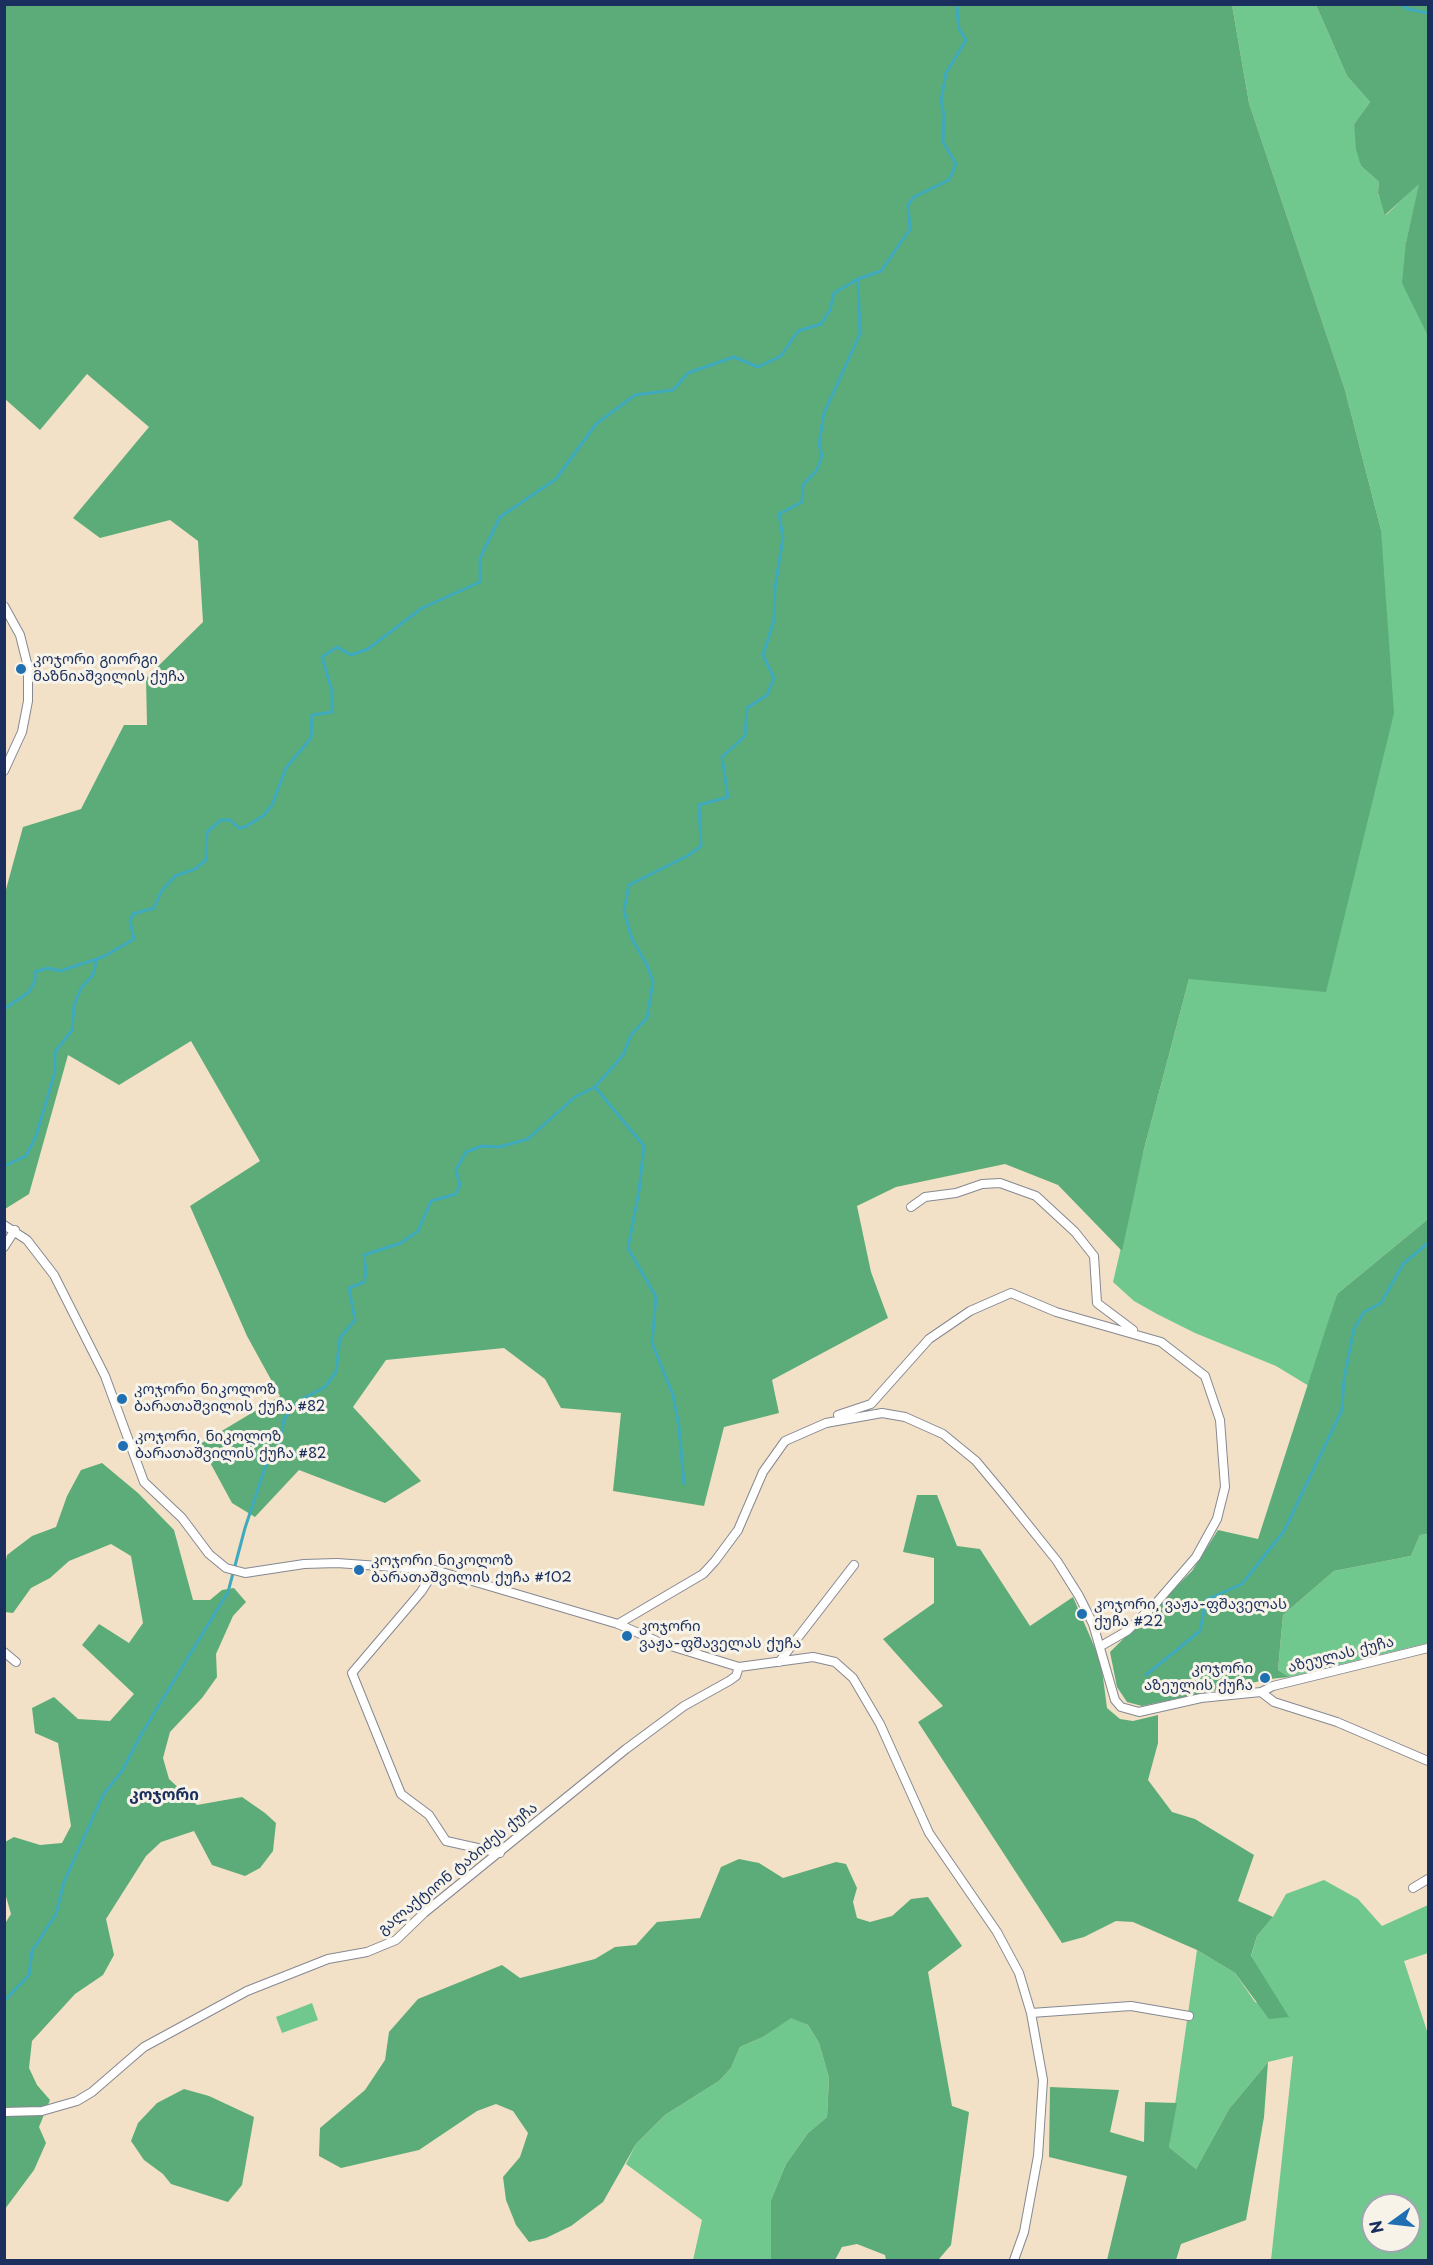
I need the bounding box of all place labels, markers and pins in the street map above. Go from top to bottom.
place label: კოჯორი გიორგი მაზნიაშვილის ქუჩა [33,651,185,686]
marker: კოჯორი გიორგი მაზნიაშვილის ქუჩა [14,662,28,676]
place label: კოჯორი ნიკოლოზ ბარათაშვილის ქუჩა #82 [134,1381,326,1416]
marker: კოჯორი ნიკოლოზ ბარათაშვილის ქუჩა #82 [115,1392,129,1406]
place label: კოჯორი, ნიკოლოზ ბარათაშვილის ქუჩა #82 [135,1428,327,1463]
marker: კოჯორი, ნიკოლოზ ბარათაშვილის ქუჩა #82 [116,1439,130,1453]
place label: კოჯორი ნიკოლოზ ბარათაშვილის ქუჩა #102 [371,1552,572,1587]
marker: კოჯორი ნიკოლოზ ბარათაშვილის ქუჩა #102 [352,1563,366,1577]
place label: კოჯორი, ვაჟა-ფშაველას ქუჩა #22 [1094,1596,1287,1631]
marker: კოჯორი, ვაჟა-ფშაველას ქუჩა #22 [1075,1607,1089,1621]
place label: კოჯორი ვაჟა-ფშაველას ქუჩა [639,1618,801,1653]
marker: კოჯორი ვაჟა-ფშაველას ქუჩა [620,1629,634,1643]
place label: კოჯორი აზეულის ქუჩა [1144,1660,1253,1695]
marker: კოჯორი აზეულის ქუჩა [1258,1671,1272,1685]

